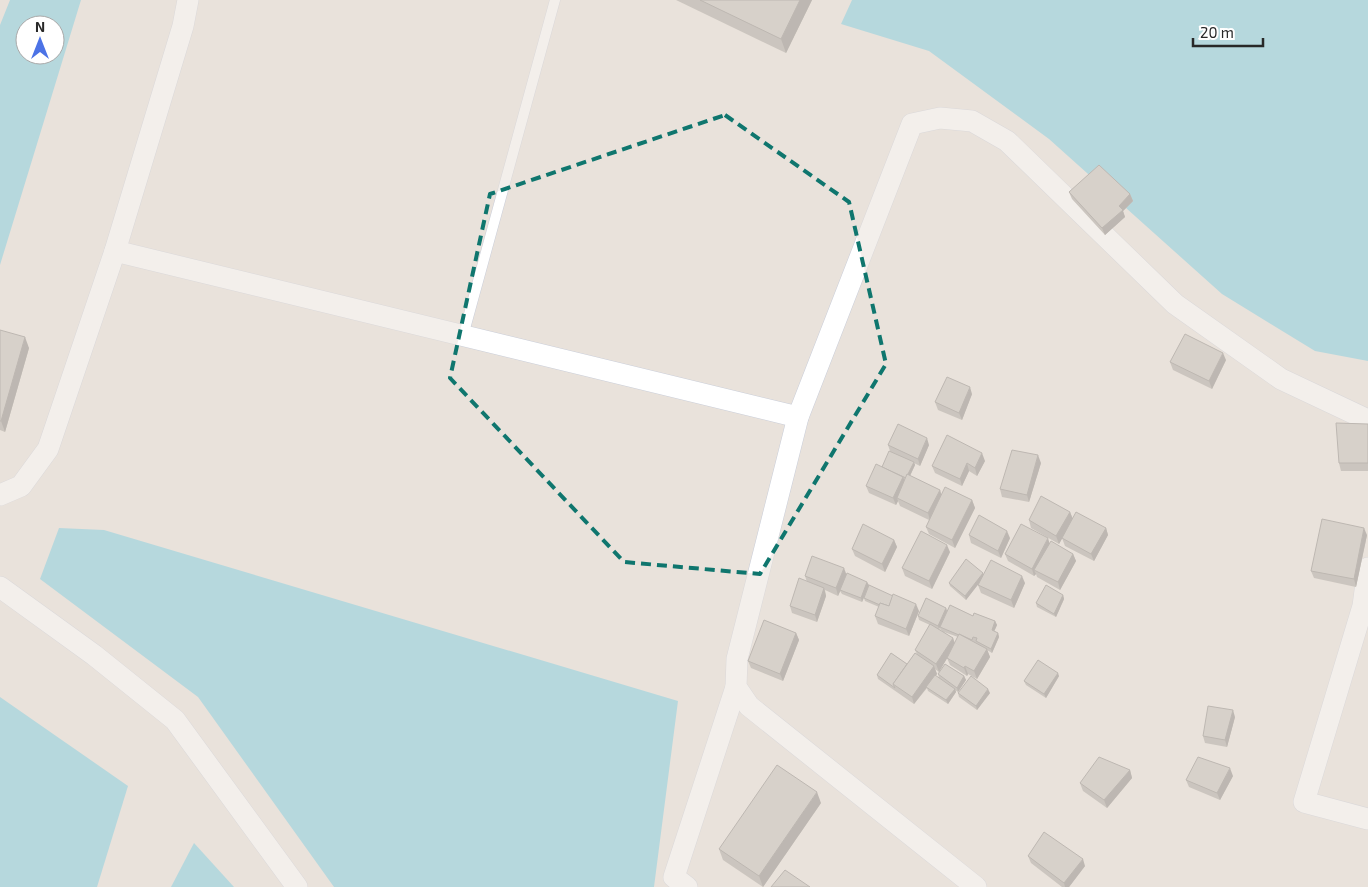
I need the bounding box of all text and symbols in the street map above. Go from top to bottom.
north arrow [15,15,65,65]
scale bar [1193,15,1263,47]
text: N [35,18,45,35]
text: 20 m [1200,23,1234,41]

